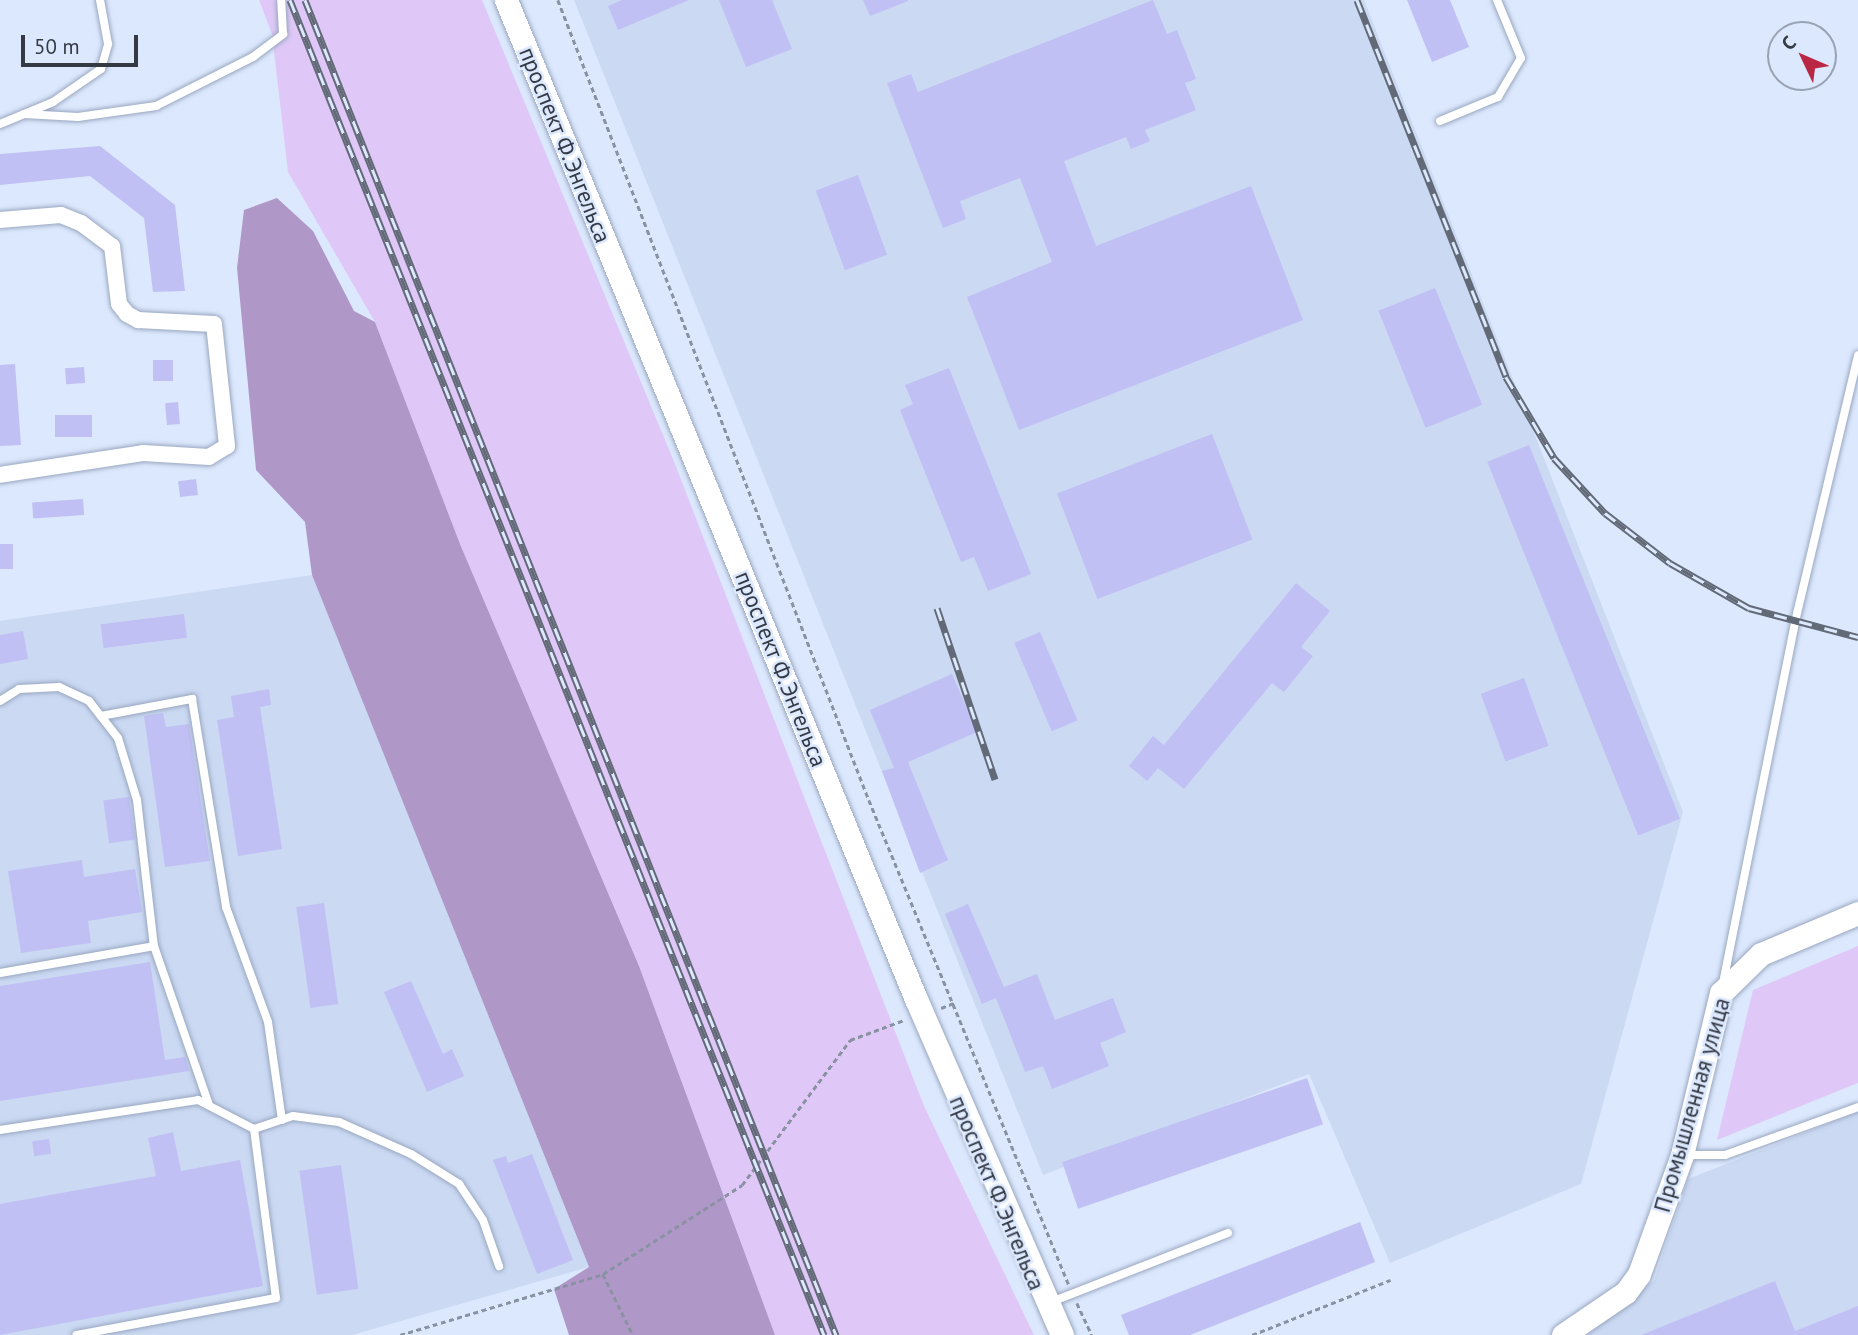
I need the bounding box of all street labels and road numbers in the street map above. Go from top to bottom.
street label: проспект Ф.Энгельса [513,43,617,247]
street label: проспект Ф.Энгельса [729,567,833,771]
street label: Промышленная улица [1648,995,1736,1215]
street label: проспект Ф.Энгельса [943,1091,1051,1295]

